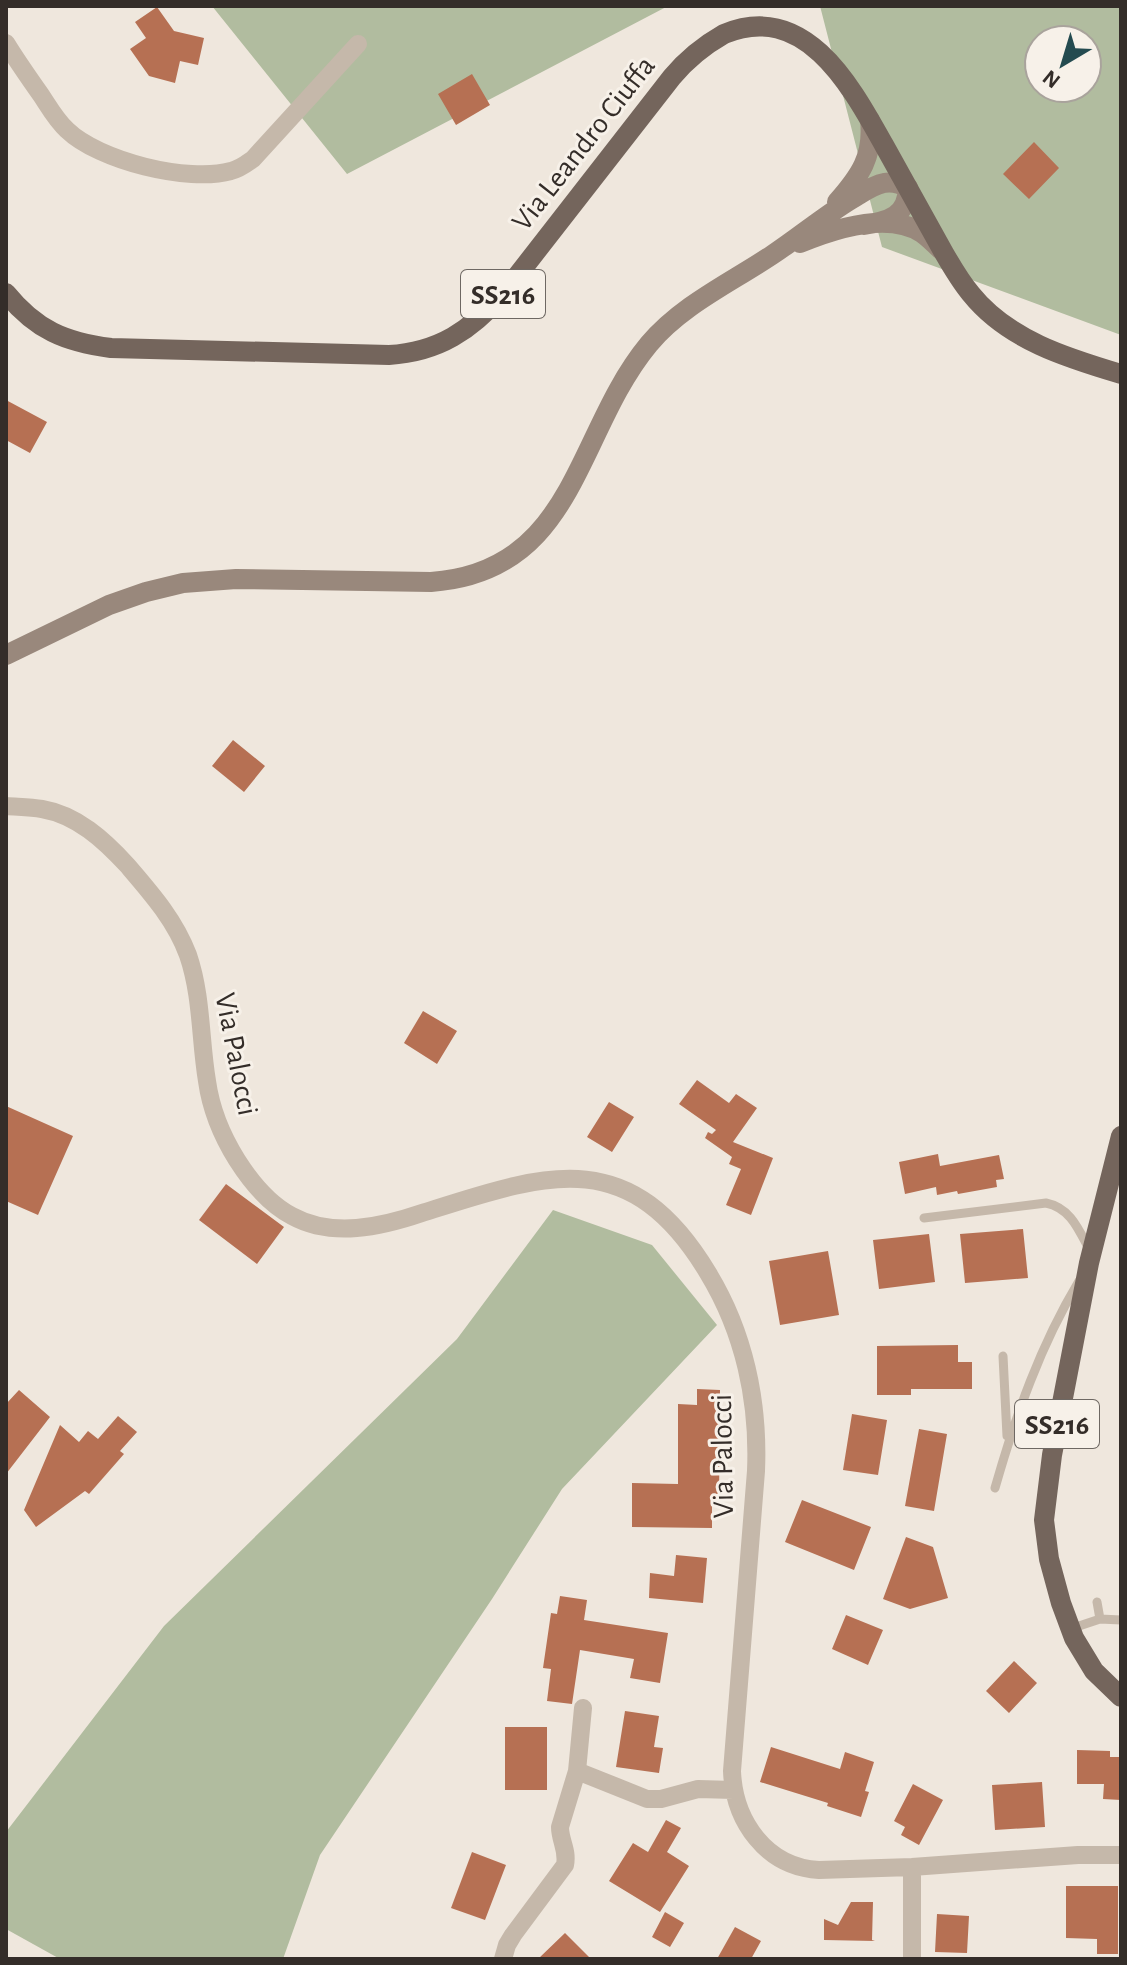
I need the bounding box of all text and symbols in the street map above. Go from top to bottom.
north arrow [1023,24,1103,104]
street label: Via Leandro Ciuffa [507,51,661,237]
text: N [1039,66,1064,92]
road number: SS216 [461,270,545,318]
street label: Via Palocci [209,990,263,1118]
street label: Via Palocci [707,1394,739,1518]
road number: SS216 [1015,1400,1099,1448]

